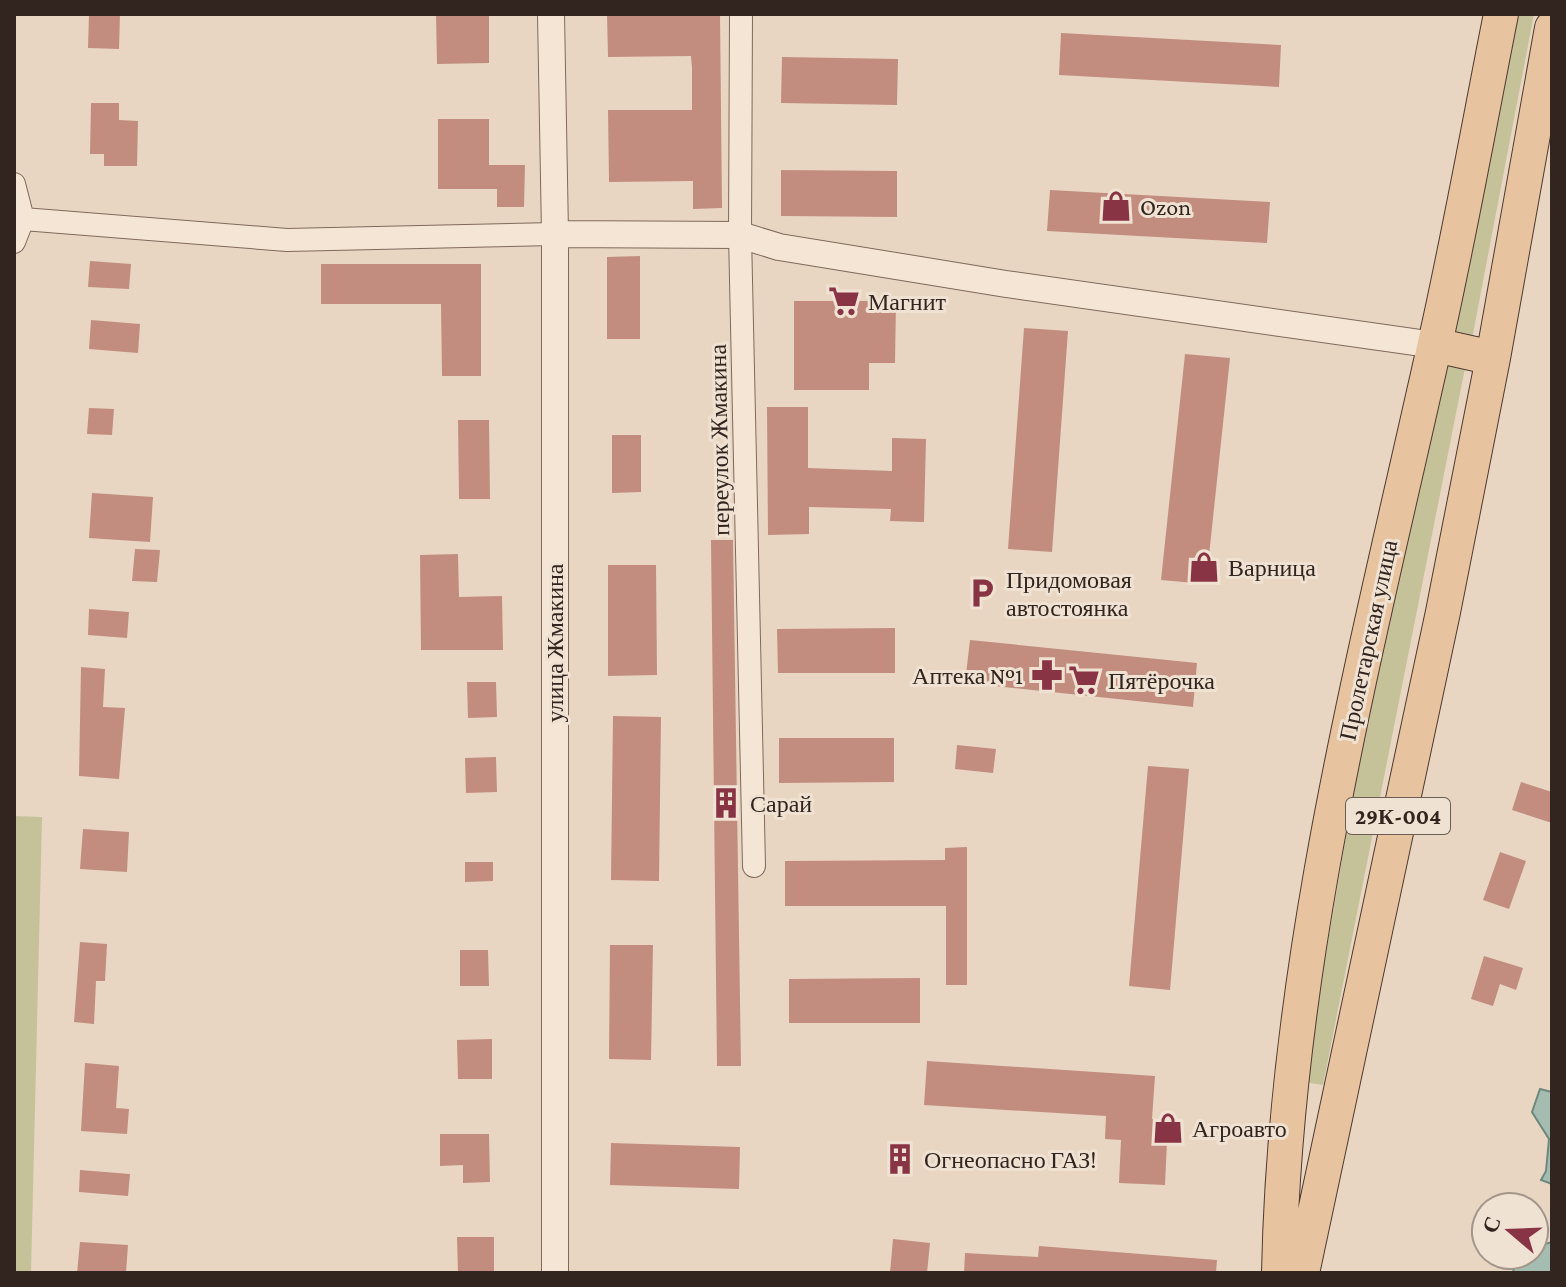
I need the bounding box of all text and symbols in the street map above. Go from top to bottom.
shop icon: Ozon [1099,189,1133,223]
place label: Ozon [1140,193,1191,220]
supermarket icon: Магнит [827,284,861,318]
place label: Магнит [868,288,947,315]
street label: переулок Жмакина [704,344,734,536]
street label: Пролетарская улица [1334,537,1403,743]
shop icon: Варница [1187,550,1221,584]
place label: Варница [1228,554,1316,581]
street label: улица Жмакина [541,563,568,722]
place label: Придомовая автостоянка [1006,566,1132,621]
parking icon: Придомовая автостоянка [965,576,999,610]
pharmacy icon: Аптека №1 [1030,658,1064,692]
place label: Аптека №1 [912,662,1023,689]
supermarket icon: Пятёрочка [1067,663,1101,697]
place label: Пятёрочка [1108,667,1215,694]
building icon: Сарай [709,786,743,820]
place label: Сарай [750,790,812,817]
road number: 29К-004 [1346,798,1450,834]
shop icon: Агроавто [1151,1111,1185,1145]
place label: Агроавто [1192,1115,1287,1142]
building icon: Огнеопасно ГАЗ! [883,1142,917,1176]
place label: Огнеопасно ГАЗ! [924,1146,1096,1173]
north arrow [1470,1191,1550,1271]
text: С [1477,1213,1506,1236]

